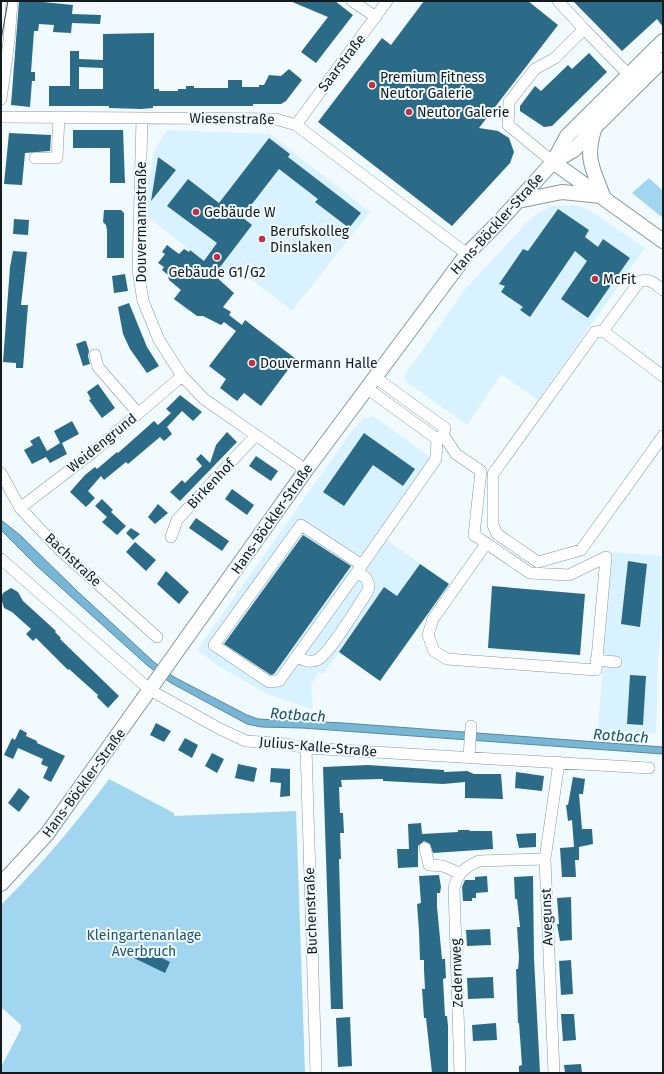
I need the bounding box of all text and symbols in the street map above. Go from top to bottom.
street label: Saarstraße [315,31,369,95]
place label: Premium Fitness Neutor Galerie [380,69,485,102]
marker: Premium Fitness Neutor Galerie [367,80,377,90]
place label: Neutor Galerie [417,104,509,121]
marker: Neutor Galerie [404,107,414,117]
street label: Wiesenstraße [189,110,275,128]
street label: Douvermannstraße [133,161,150,283]
street label: Hans-Böckler-Straße [447,170,547,278]
place label: Gebäude W [204,204,276,221]
marker: Gebäude W [191,207,201,217]
place label: Berufskolleg Dinslaken [270,223,350,256]
marker: Berufskolleg Dinslaken [257,234,267,244]
marker: Gebäude G1/G2 [212,252,222,262]
place label: Gebäude G1/G2 [168,264,266,281]
place label: McFit [603,271,637,288]
marker: McFit [590,274,600,284]
place label: Douvermann Halle [260,355,378,372]
marker: Douvermann Halle [247,358,257,368]
street label: Weidengrund [64,410,140,476]
street label: Birkenhof [184,455,239,512]
street label: Hans-Böckler-Straße [228,461,316,577]
street label: Bachstraße [41,530,105,590]
water label: Rotbach [270,704,326,726]
street label: Hans-Böckler-Straße [39,725,129,841]
water label: Rotbach [593,725,649,747]
street label: Julius-Kalle-Straße [258,733,378,761]
street label: Buchenstraße [301,867,321,955]
street label: Avegunst [537,887,556,946]
park label: Kleingartenanlage Averbruch [87,927,201,960]
street label: Zedernweg [447,937,467,1008]

